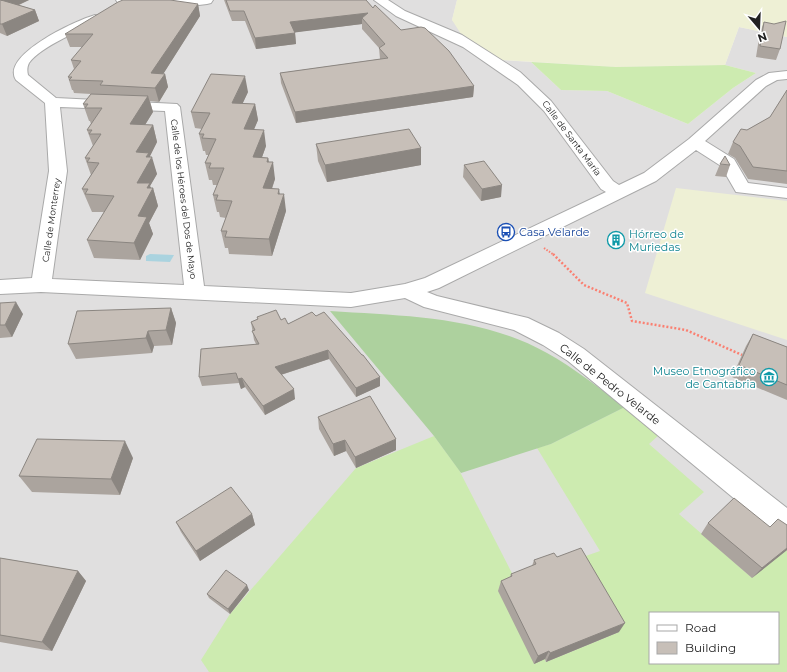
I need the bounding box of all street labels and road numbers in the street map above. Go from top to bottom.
street label: Calle de Santa María [540,98,604,178]
street label: Calle de los Héroes del Dos de Mayo [169,118,199,280]
street label: Calle de Monterrey [40,177,62,263]
street label: Calle de Pedro Velarde [557,340,663,428]

